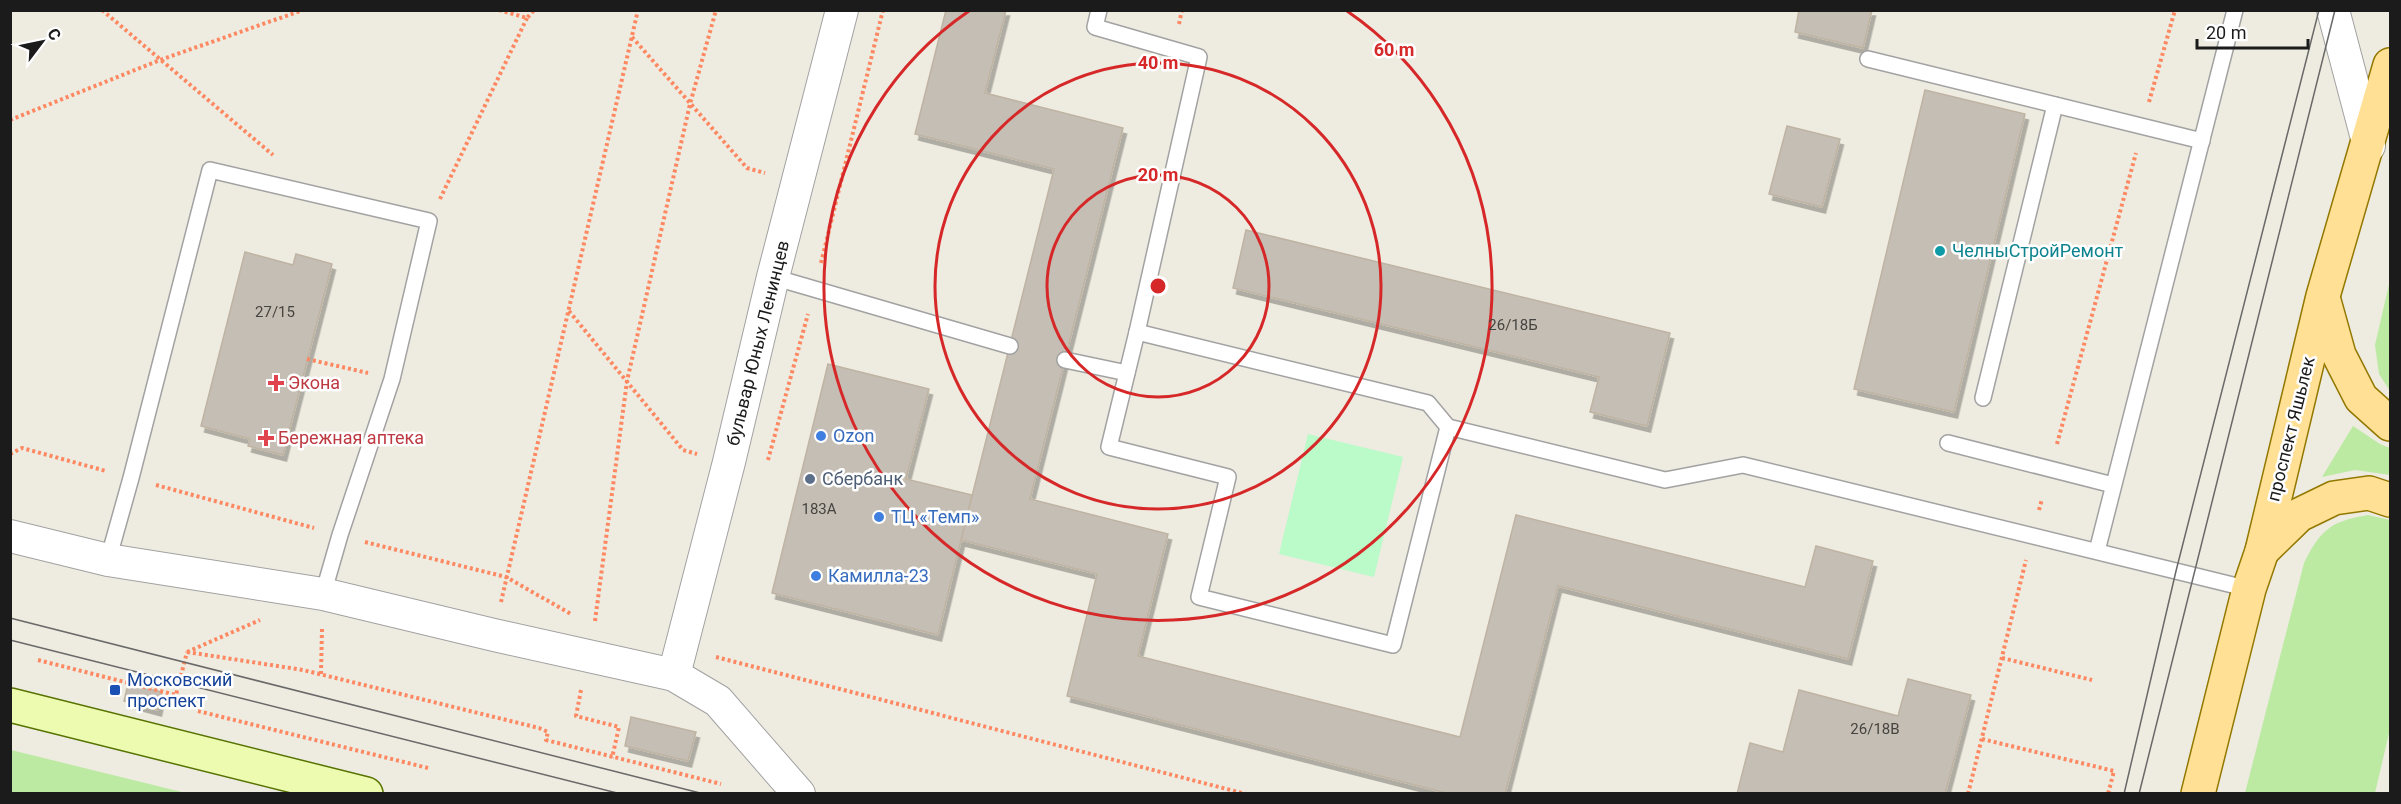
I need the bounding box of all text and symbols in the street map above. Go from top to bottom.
north arrow [12,12,72,72]
scale bar [2197,12,2308,50]
text: 20 m [2206,22,2246,43]
text: С [43,25,65,44]
text: 60 m [1374,39,1414,60]
text: 40 m [1138,52,1178,73]
text: 20 m [1138,164,1178,185]
street label: бульвар Юных Ленинцев [722,238,793,448]
place label: ЧелныСтройРемонт [1952,240,2124,261]
marker: ЧелныСтройРемонт [1933,244,1947,258]
centre of rings [1148,276,1168,296]
house number: 27/15 [255,303,295,321]
house number: 26/18Б [1488,316,1538,334]
street label: проспект Яшьлек [2262,354,2319,503]
place label: Экона [288,372,340,393]
marker: Экона [269,376,283,390]
place label: Ozon [833,425,874,446]
place label: Бережная аптека [278,427,424,448]
marker: Ozon [814,429,828,443]
marker: Бережная аптека [259,431,273,445]
place label: Сбербанк [822,468,903,489]
marker: Сбербанк [803,472,817,486]
house number: 183А [801,500,837,518]
place label: ТЦ «Темп» [891,506,979,527]
marker: ТЦ «Темп» [872,510,886,524]
place label: Камилла-23 [828,565,929,586]
marker: Камилла-23 [809,569,823,583]
place label: Московский проспект [127,669,232,711]
marker: Московский проспект [108,683,122,697]
house number: 26/18В [1850,720,1900,738]

